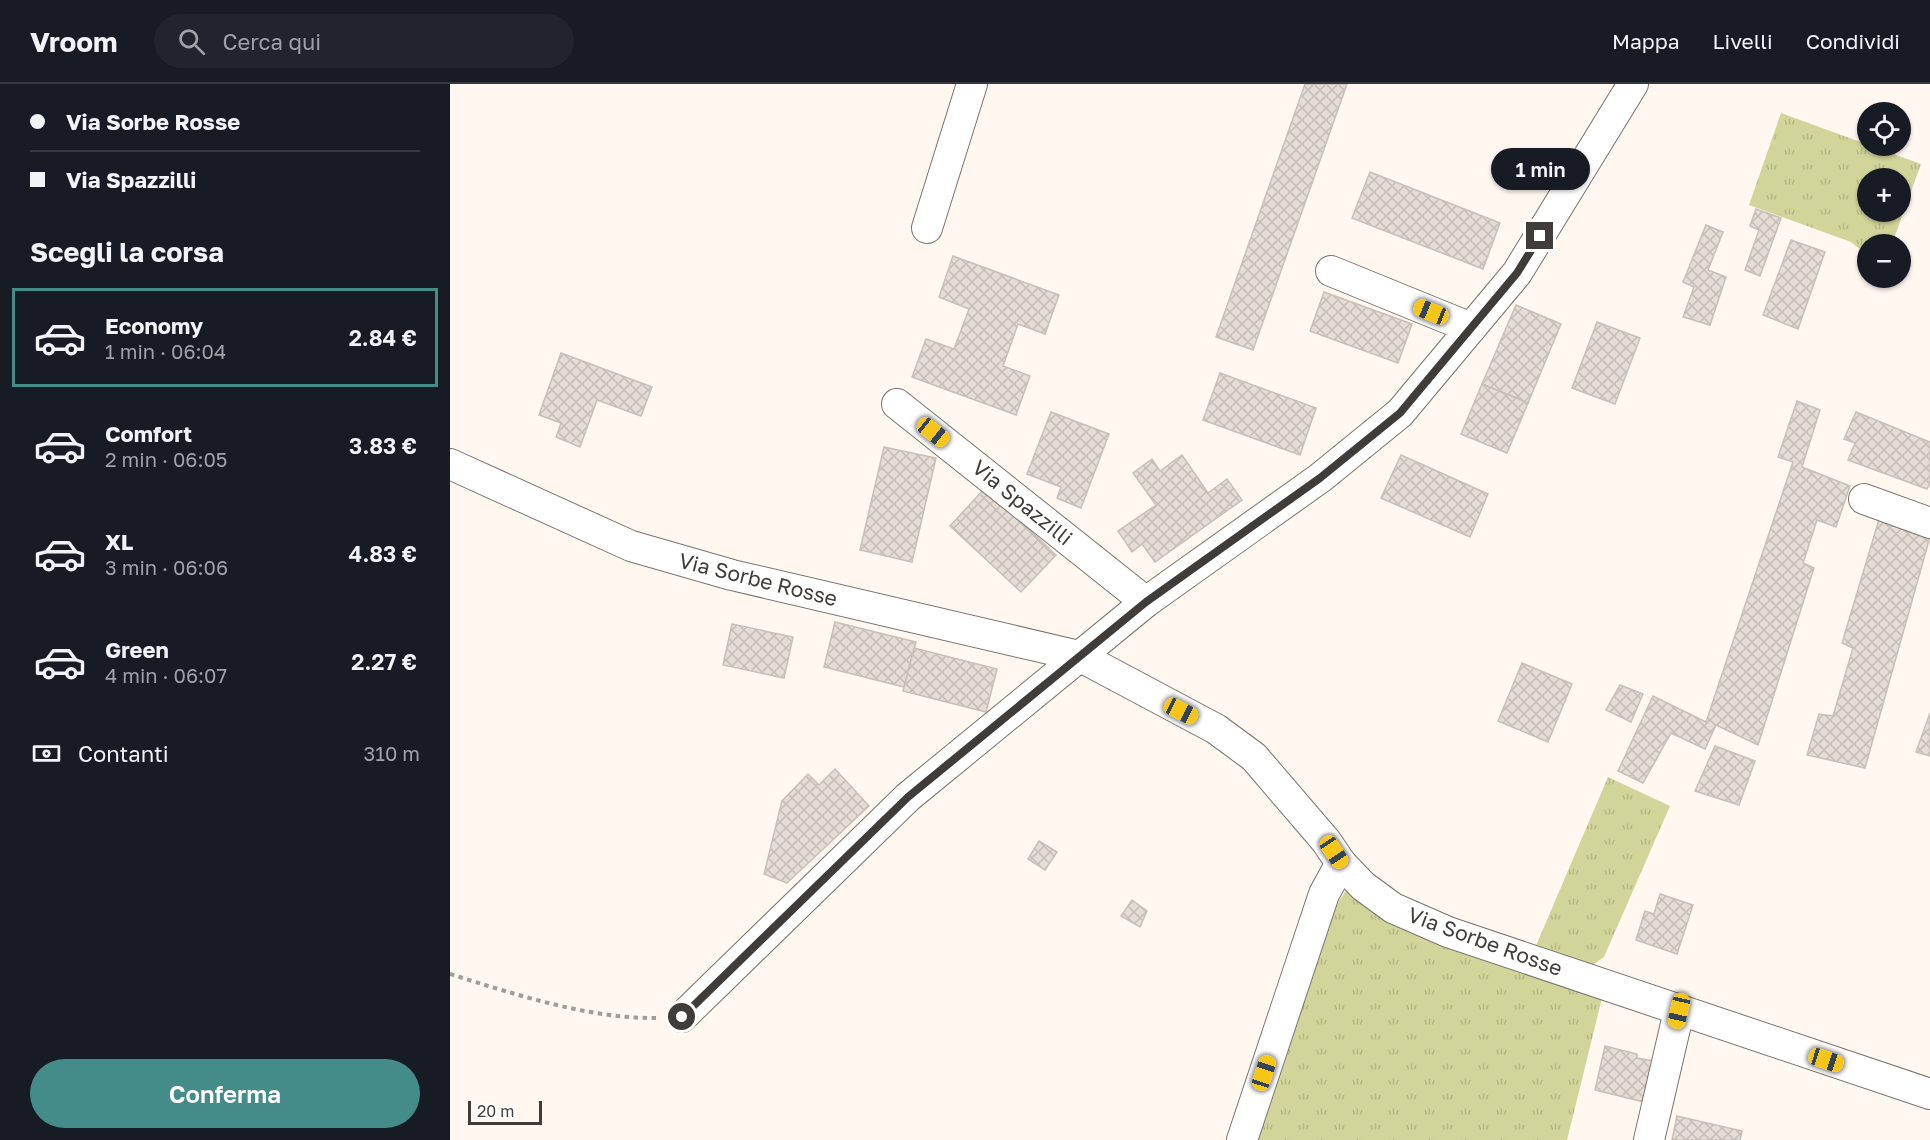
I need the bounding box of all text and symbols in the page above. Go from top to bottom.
search box [154,14,574,68]
text: Vroom [30,25,118,58]
icon: search [175,25,208,58]
text: Cerca qui [223,28,321,55]
text: Mappa [1612,28,1680,54]
text: Livelli [1713,28,1773,54]
text: Condividi [1806,28,1900,54]
map controls [1857,102,1911,288]
button: locate [1857,102,1911,156]
text: Via Sorbe Rosse [66,108,240,135]
callout: 1 min [1490,149,1590,191]
text: 1 min [1515,157,1566,181]
text: Via Spazzilli [66,166,196,193]
button: + [1857,168,1911,222]
route end [1526,222,1553,249]
button: − [1857,234,1911,288]
text: Scegli la corsa [30,236,224,268]
car [1411,297,1451,327]
icon: car [33,311,87,365]
text: Economy [105,312,203,339]
text: 2.84 € [349,324,417,351]
text: 1 min · 06:04 [105,339,226,363]
car [913,414,953,450]
icon: car [33,419,87,473]
text: Comfort [105,420,192,447]
text: 3.83 € [349,432,417,459]
text: 2 min · 06:05 [105,447,227,471]
street label: Via Spazzilli [967,454,1078,551]
icon: car [33,527,87,581]
text: XL [105,528,133,555]
text: 4.83 € [349,540,417,567]
street label: Via Sorbe Rosse [676,547,840,611]
text: 3 min · 06:06 [105,555,228,579]
icon: car [33,635,87,689]
text: Green [105,636,169,663]
text: 2.27 € [351,648,417,675]
text: 4 min · 06:07 [105,663,227,687]
car [1161,695,1201,727]
icon: cash [30,737,63,770]
text: Contanti [78,740,169,767]
text: 310 m [364,741,420,765]
car [1316,832,1352,872]
street label: Via Sorbe Rosse [1405,901,1566,981]
car [1666,991,1692,1031]
route start [668,1003,695,1030]
car [1806,1046,1846,1074]
car [1250,1053,1278,1093]
button: Conferma [30,1059,420,1128]
scale bar [468,1098,542,1126]
text: 20 m [477,1101,514,1121]

